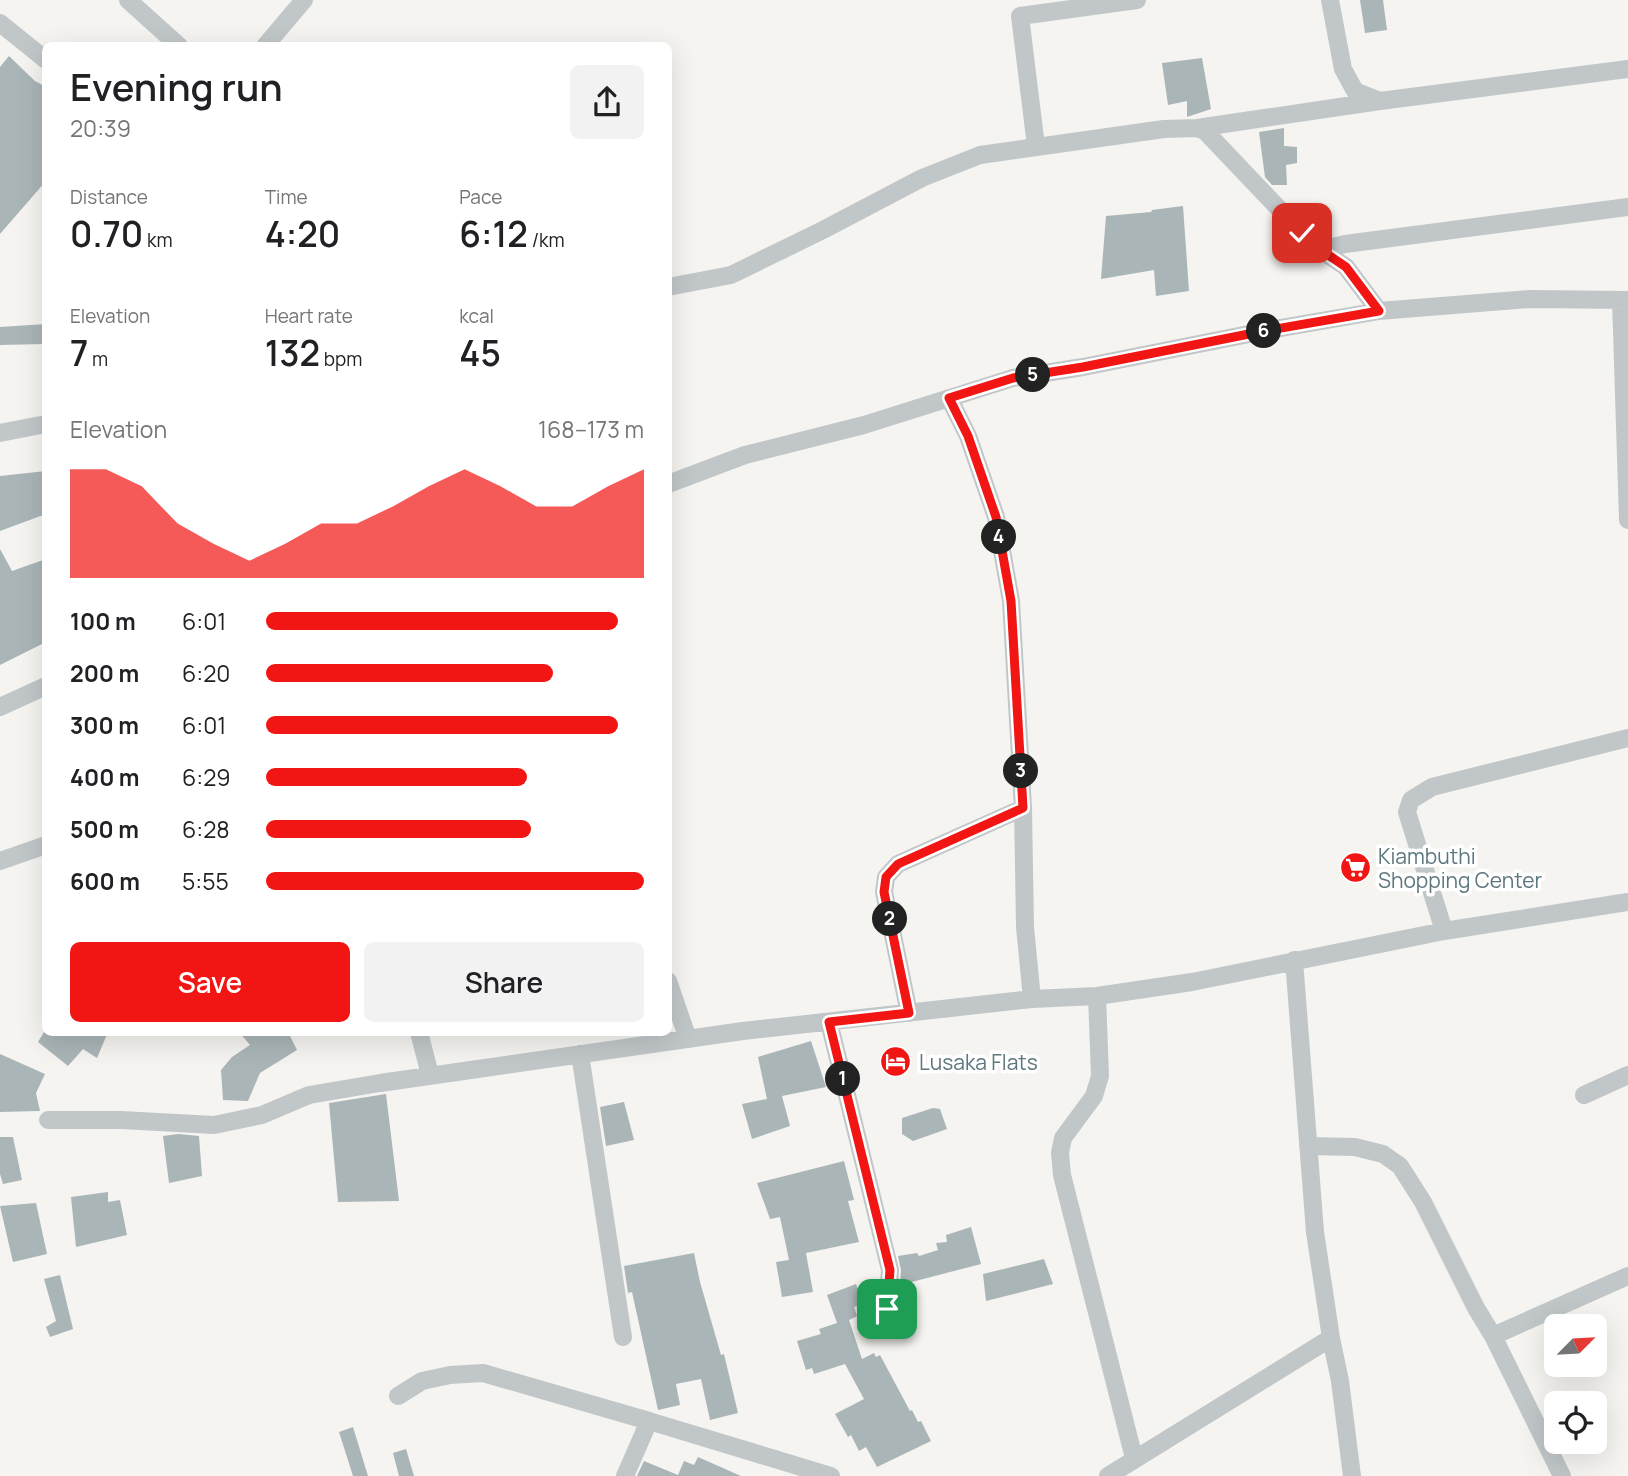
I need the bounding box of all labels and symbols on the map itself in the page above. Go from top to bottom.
pin [1272,203,1332,263]
pin: 6 [1246,314,1282,348]
pin: 5 [1016,358,1050,392]
pin: 4 [982,520,1016,554]
pin: 3 [1004,754,1038,788]
place label: Kiambuthi Shopping Center [1378,842,1542,894]
supermarket icon: Kiambuthi Shopping Center [1338,851,1372,885]
pin: 2 [872,902,908,936]
hotel icon: Lusaka Flats [879,1045,913,1079]
place label: Lusaka Flats [919,1048,1038,1076]
pin: 1 [826,1062,860,1096]
pin [857,1279,917,1339]
north arrow [1544,1314,1606,1377]

